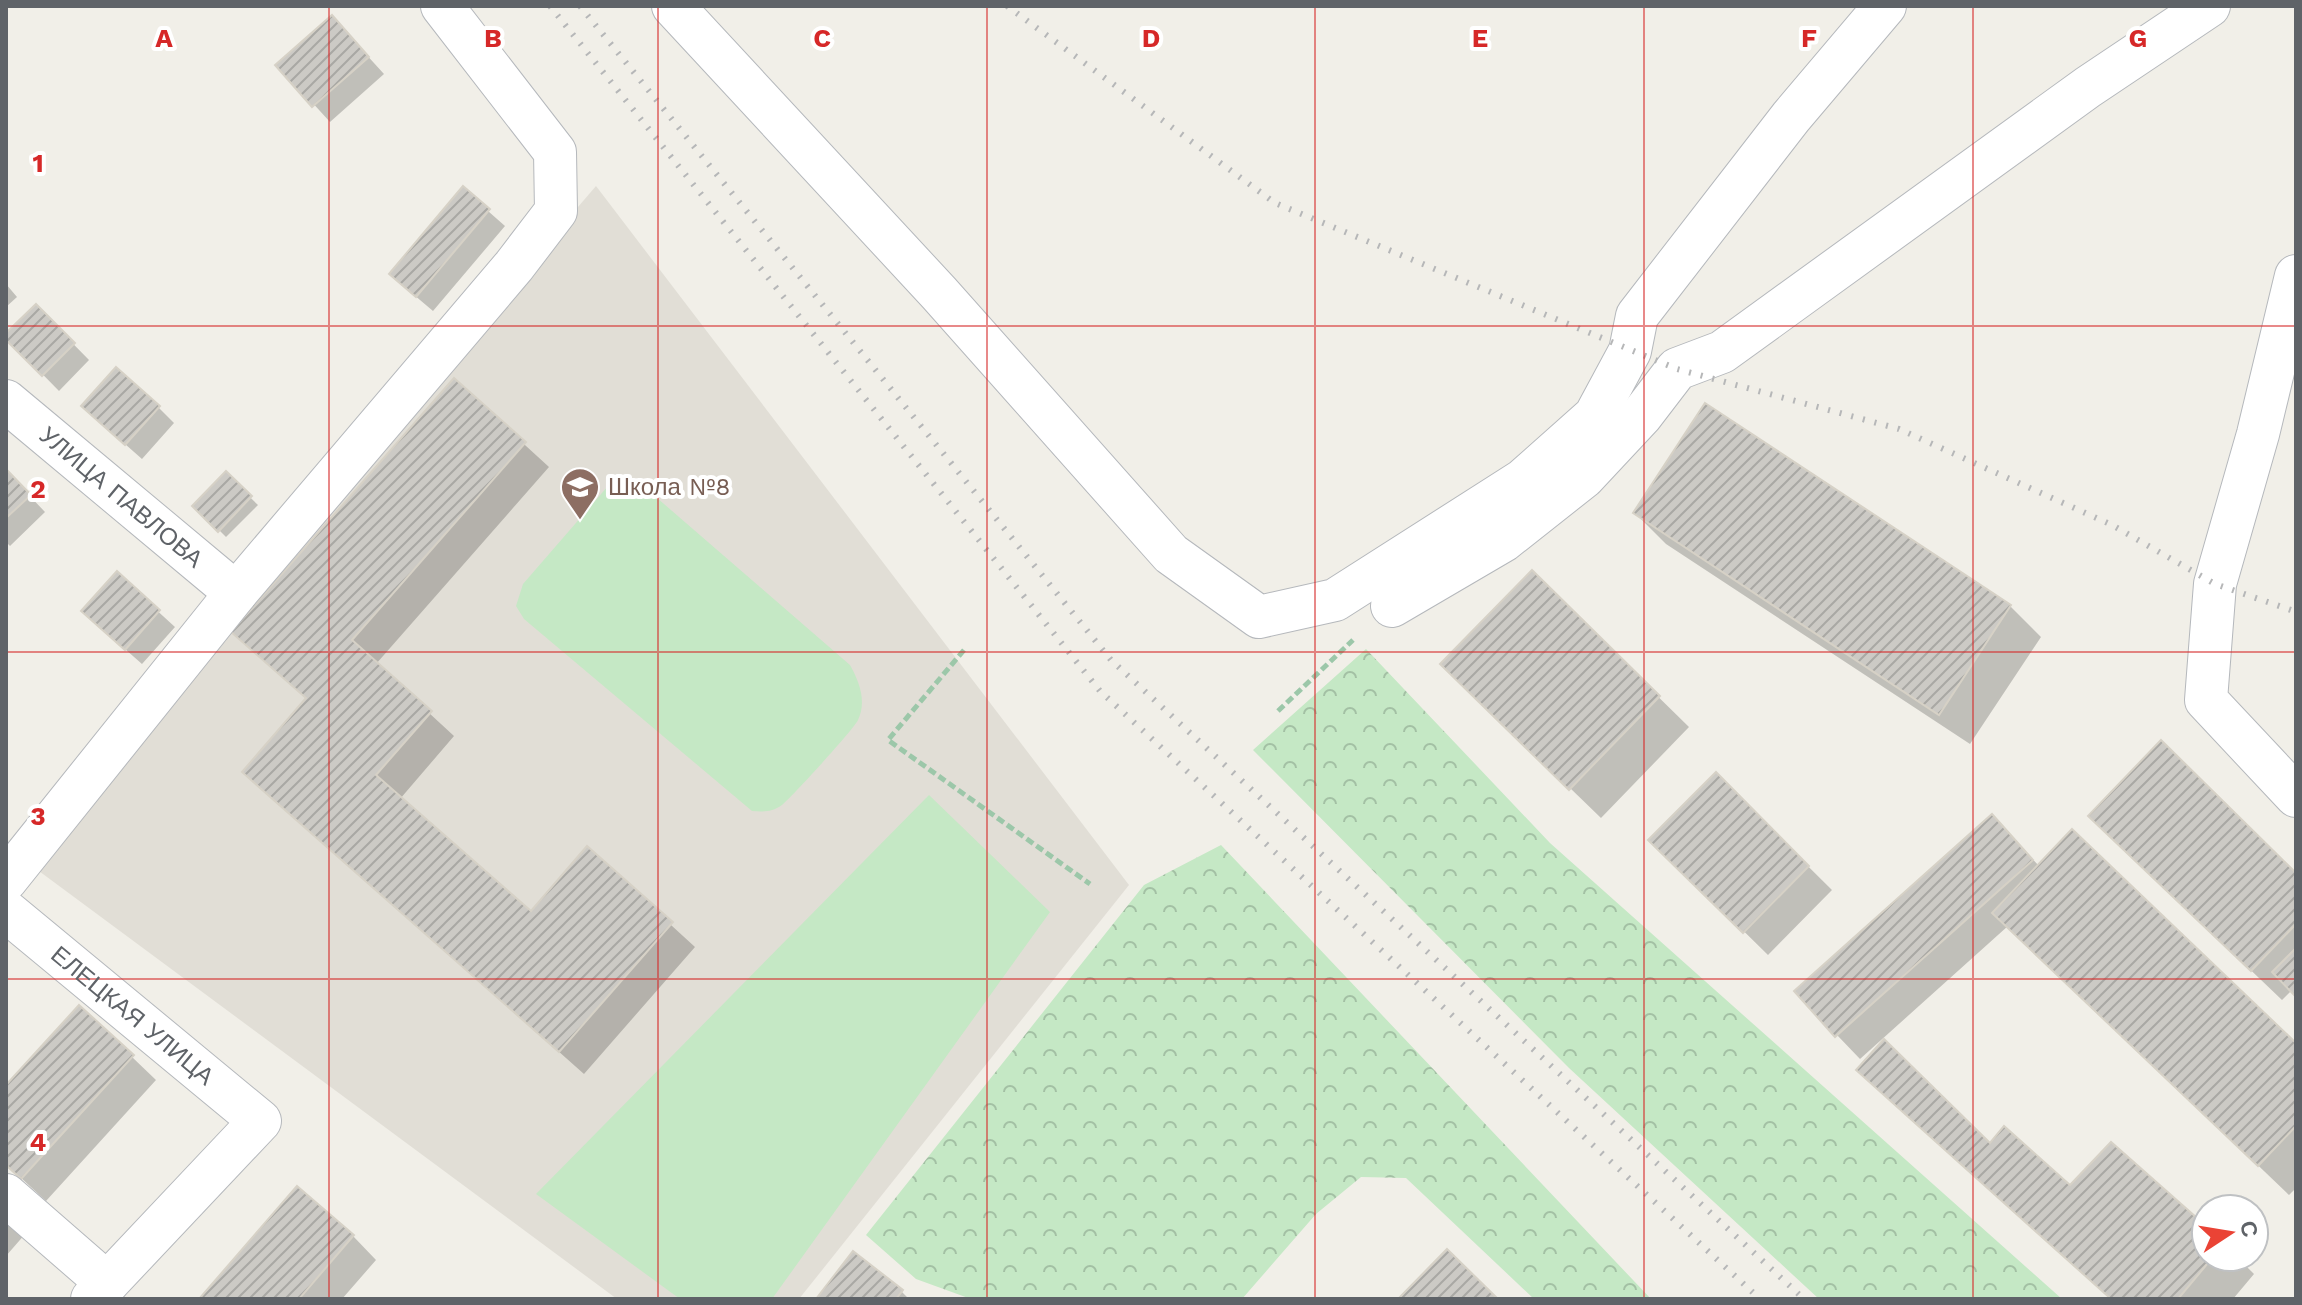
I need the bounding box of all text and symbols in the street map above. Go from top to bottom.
text: A [155,23,173,53]
text: B [484,23,502,53]
text: C [813,23,831,53]
text: D [1142,23,1160,53]
text: E [1472,23,1488,53]
text: F [1801,23,1817,53]
text: G [2129,23,2147,53]
text: 1 [32,148,44,178]
street label: УЛИЦА ПАВЛОВА [34,421,208,573]
school or university icon: Школа №8 [559,466,601,521]
place label: Школа №8 [608,473,730,501]
text: 2 [30,474,46,504]
text: 3 [30,801,46,831]
street label: ЕЛЕЦКАЯ УЛИЦА [46,940,219,1091]
text: 4 [30,1127,47,1157]
north arrow [2190,1193,2270,1273]
text: С [2235,1219,2263,1239]

